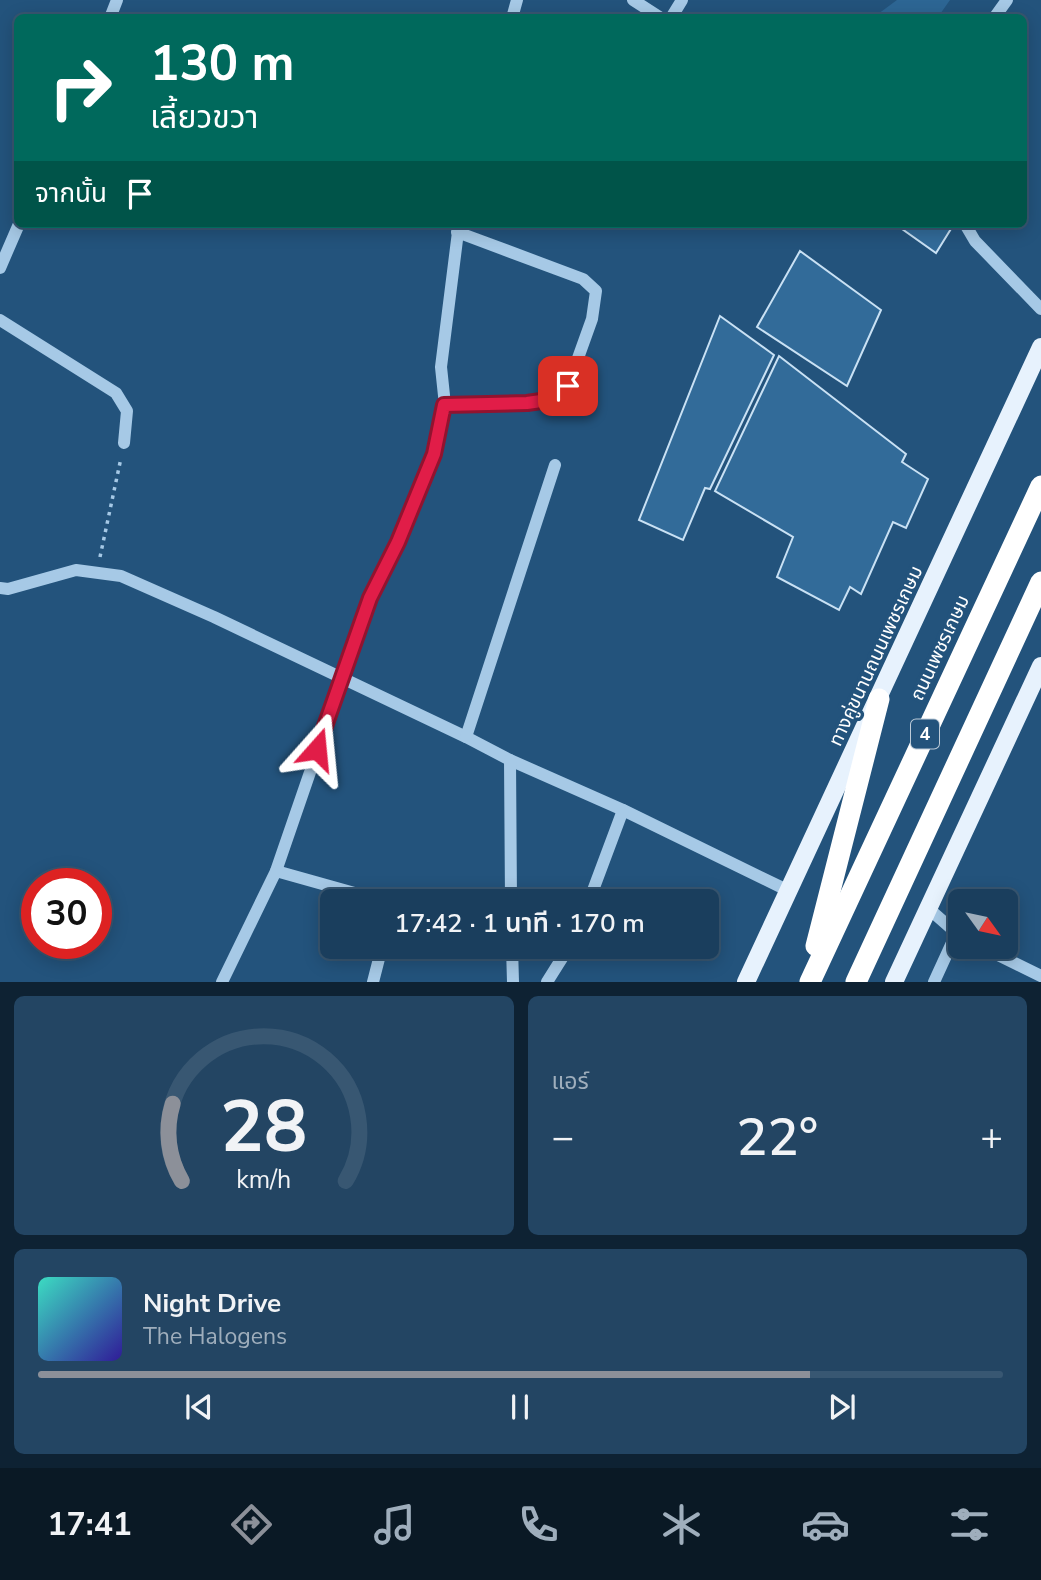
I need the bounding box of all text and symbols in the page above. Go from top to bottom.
text: 130 m [150,30,294,97]
icon: right [35,42,126,133]
text: เลี้ยวขวา [150,96,258,139]
icon: arrive [121,175,159,213]
text: จากนั้น [35,176,107,211]
pin [538,356,598,416]
icon: arrive [549,367,587,405]
street label: ทางคู่ขนานถนนเพชรเกษม [823,562,929,750]
street label: ถนนเพชรเกษม [904,591,976,705]
position arrow [280,712,354,786]
road number: 4 [911,720,939,748]
speed limit sign: 30 [21,868,112,959]
north arrow [948,889,1018,959]
map controls [948,889,1018,959]
text: 17:42 · 1 นาที · 170 m [394,906,645,941]
text: แอร์ [552,1066,589,1097]
text: 28 [220,1078,307,1178]
text: 22° [736,1102,818,1173]
text: − [552,1112,574,1163]
text: + [980,1112,1003,1163]
text: km/h [236,1163,291,1197]
text: Night Drive [143,1286,281,1321]
text: The Halogens [143,1321,287,1352]
icon: previous [180,1388,218,1426]
icon: pause [501,1388,539,1426]
icon: next [823,1388,861,1426]
icon: directions [227,1500,276,1549]
icon: music [370,1500,419,1549]
icon: phone [514,1500,563,1549]
icon: climate [657,1500,706,1549]
icon: car [801,1500,850,1549]
icon: filters [945,1500,994,1549]
text: 17:41 [47,1503,132,1546]

